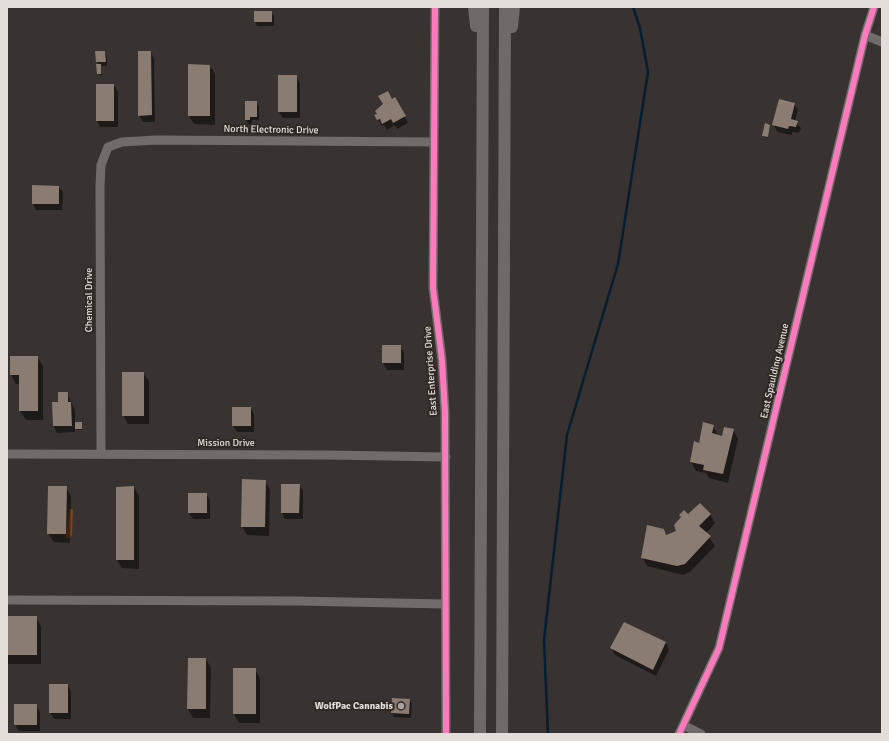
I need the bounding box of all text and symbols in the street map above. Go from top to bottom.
street label: North Electronic Drive [223,123,319,137]
street label: Chemical Drive [83,268,95,332]
street label: East Spaulding Avenue [758,322,792,420]
street label: East Enterprise Drive [422,326,440,416]
street label: Mission Drive [197,437,255,449]
place label: WolfPac Cannabis [315,700,393,712]
marker: WolfPac Cannabis [396,701,406,711]

